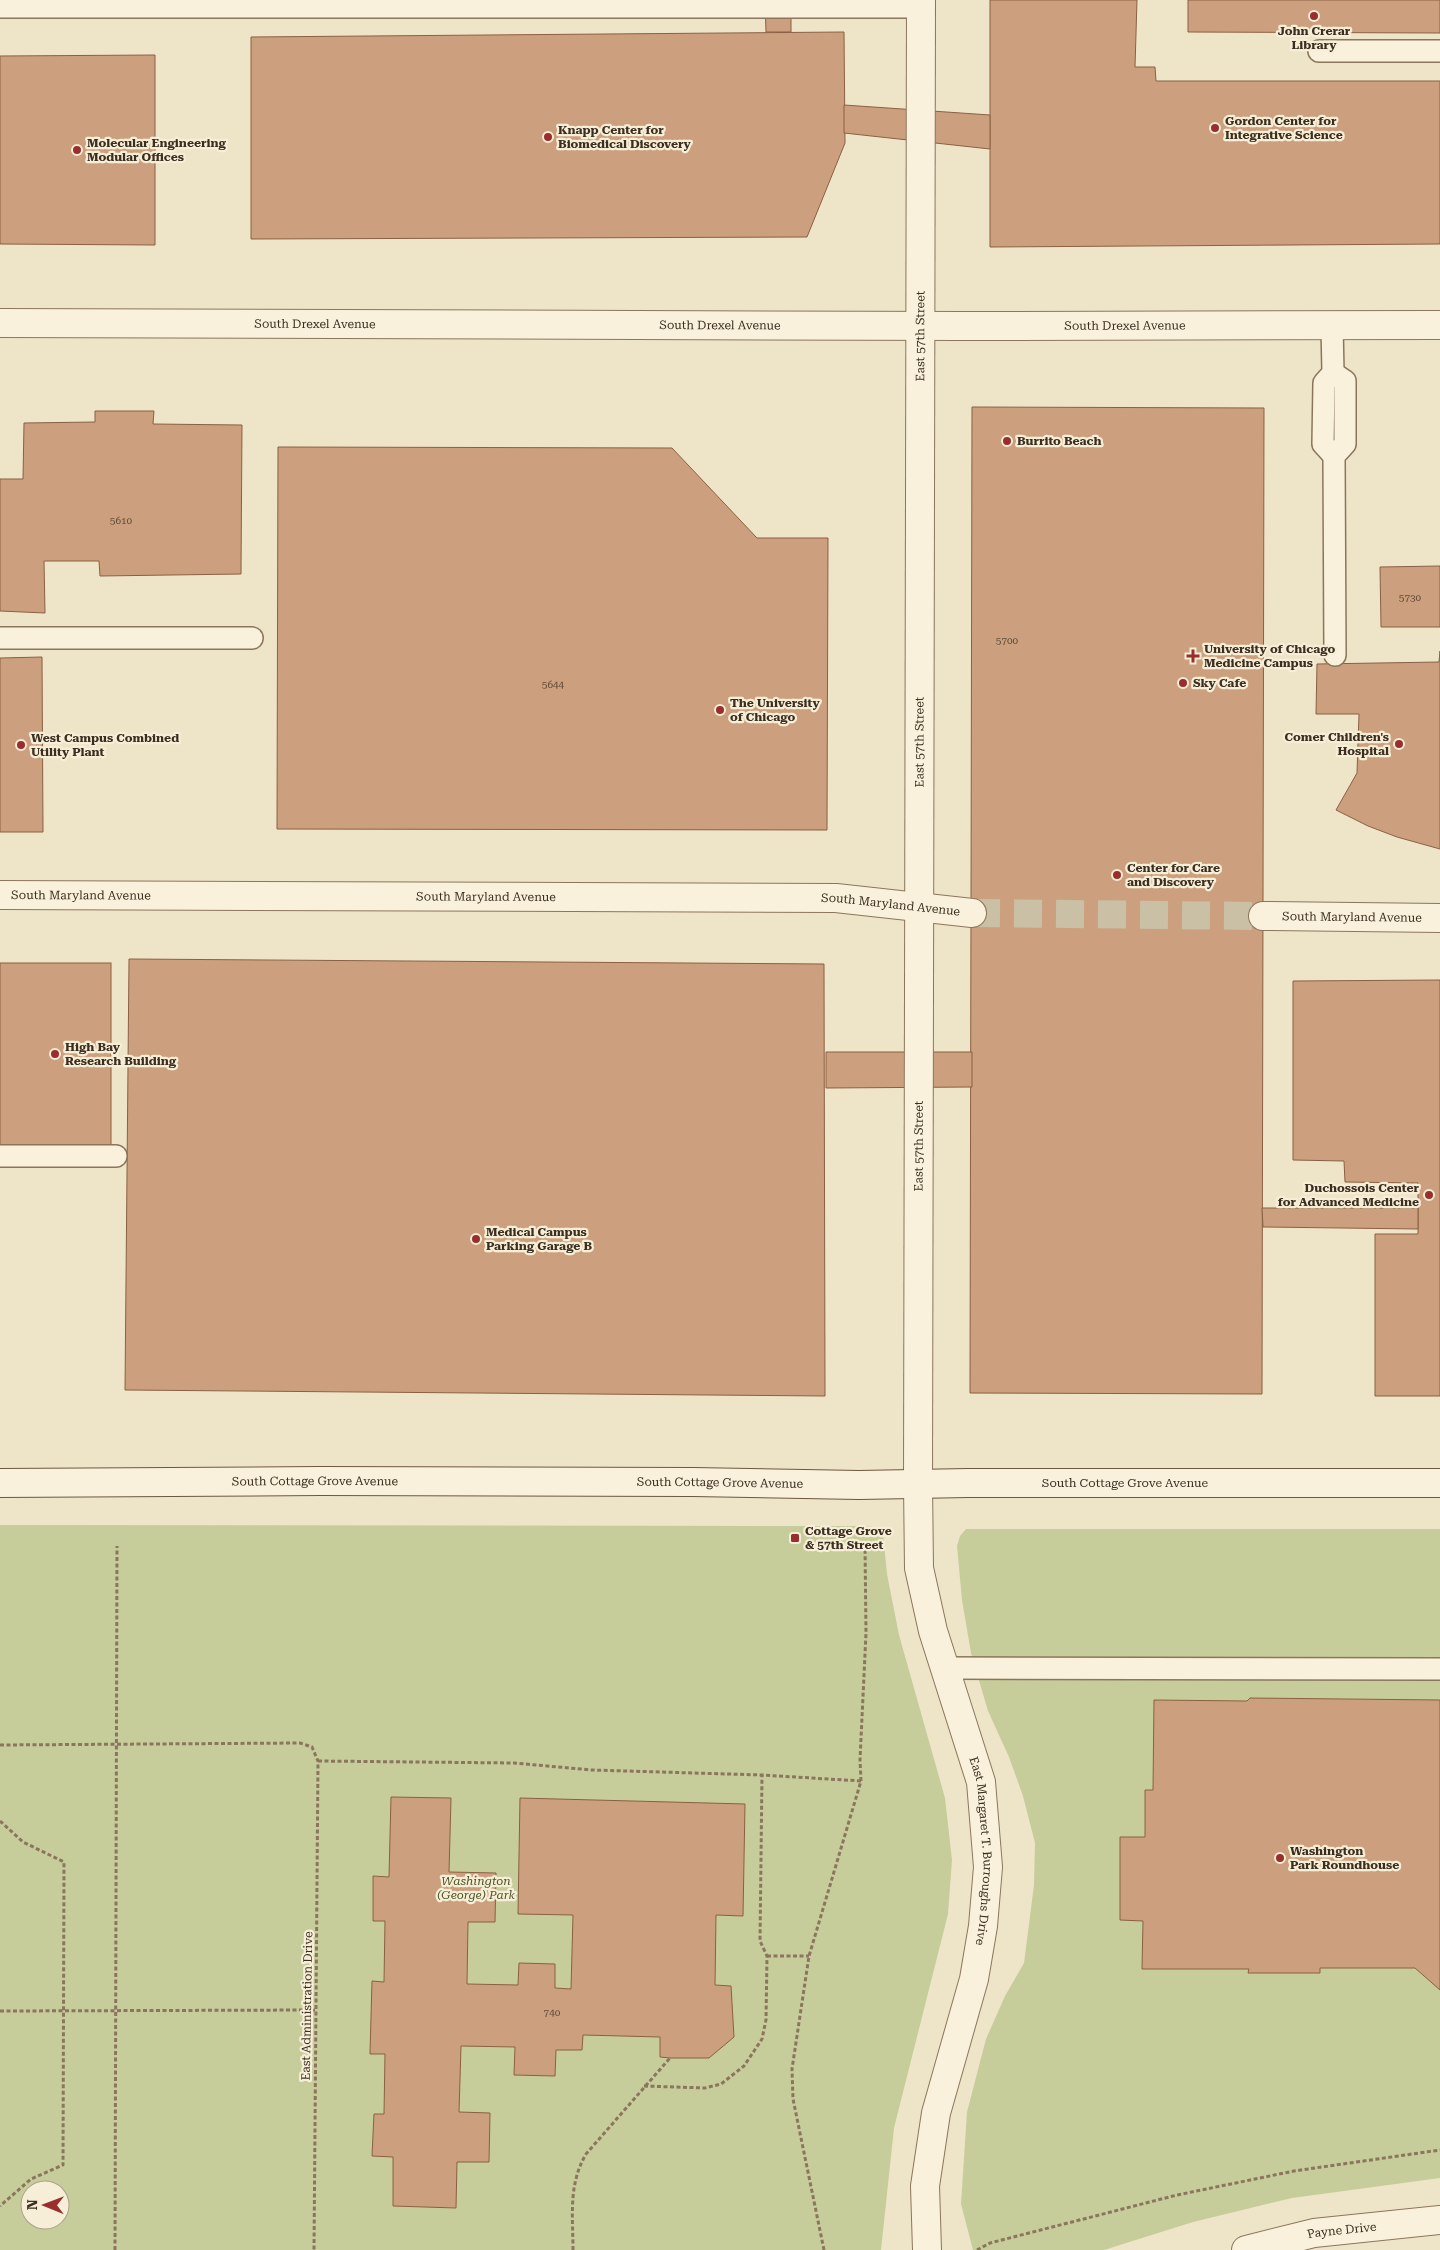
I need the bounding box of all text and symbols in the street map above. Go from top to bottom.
marker: John Crerar Library [1308,10,1320,22]
place label: John Crerar Library [1278,24,1351,52]
place label: Gordon Center for Integrative Science [1225,114,1343,142]
marker: Gordon Center for Integrative Science [1209,122,1221,134]
place label: Knapp Center for Biomedical Discovery [558,123,692,151]
marker: Knapp Center for Biomedical Discovery [542,131,554,143]
place label: Molecular Engineering Modular Offices [87,136,226,164]
marker: Molecular Engineering Modular Offices [71,144,83,156]
street label: East 57th Street [913,290,927,381]
street label: South Drexel Avenue [254,317,376,331]
street label: South Drexel Avenue [659,318,781,332]
street label: South Drexel Avenue [1064,319,1186,333]
place label: Burrito Beach [1017,434,1102,448]
marker: Burrito Beach [1001,435,1013,447]
house number: 5610 [110,515,133,526]
house number: 5730 [1399,592,1422,603]
house number: 5700 [996,635,1019,646]
place label: University of Chicago Medicine Campus [1204,642,1335,670]
marker: University of Chicago Medicine Campus [1186,649,1200,663]
place label: Sky Cafe [1193,676,1246,690]
marker: Sky Cafe [1177,677,1189,689]
house number: 5644 [542,679,565,690]
place label: The University of Chicago [730,696,820,724]
street label: East 57th Street [912,696,927,787]
marker: The University of Chicago [714,704,726,716]
place label: Comer Children's Hospital [1285,730,1389,758]
place label: West Campus Combined Utility Plant [31,731,179,759]
marker: Comer Children's Hospital [1393,738,1405,750]
marker: West Campus Combined Utility Plant [15,739,27,751]
place label: Center for Care and Discovery [1127,861,1220,889]
marker: Center for Care and Discovery [1111,869,1123,881]
street label: South Maryland Avenue [11,888,151,903]
street label: South Maryland Avenue [416,889,556,904]
street label: South Maryland Avenue [821,891,961,919]
street label: South Maryland Avenue [1282,909,1422,925]
place label: High Bay Research Building [65,1040,177,1068]
marker: High Bay Research Building [49,1048,61,1060]
street label: East 57th Street [912,1100,926,1191]
place label: Duchossois Center for Advanced Medicine [1278,1181,1420,1209]
marker: Duchossois Center for Advanced Medicine [1423,1189,1435,1201]
place label: Medical Campus Parking Garage B [486,1225,592,1253]
marker: Medical Campus Parking Garage B [470,1233,482,1245]
street label: South Cottage Grove Avenue [232,1474,399,1489]
street label: South Cottage Grove Avenue [637,1475,804,1491]
street label: South Cottage Grove Avenue [1042,1476,1209,1490]
place label: Cottage Grove & 57th Street [805,1524,892,1552]
marker: Cottage Grove & 57th Street [789,1532,801,1544]
street label: East Margaret T. Burroughs Drive [966,1755,995,1947]
place label: Washington Park Roundhouse [1290,1844,1399,1872]
marker: Washington Park Roundhouse [1274,1852,1286,1864]
park label: Washington (George) Park [437,1874,516,1902]
street label: East Administration Drive [299,1931,315,2081]
house number: 740 [544,2007,561,2018]
north arrow [20,2180,70,2230]
text: N [24,2199,40,2210]
street label: Payne Drive [1306,2220,1377,2241]

